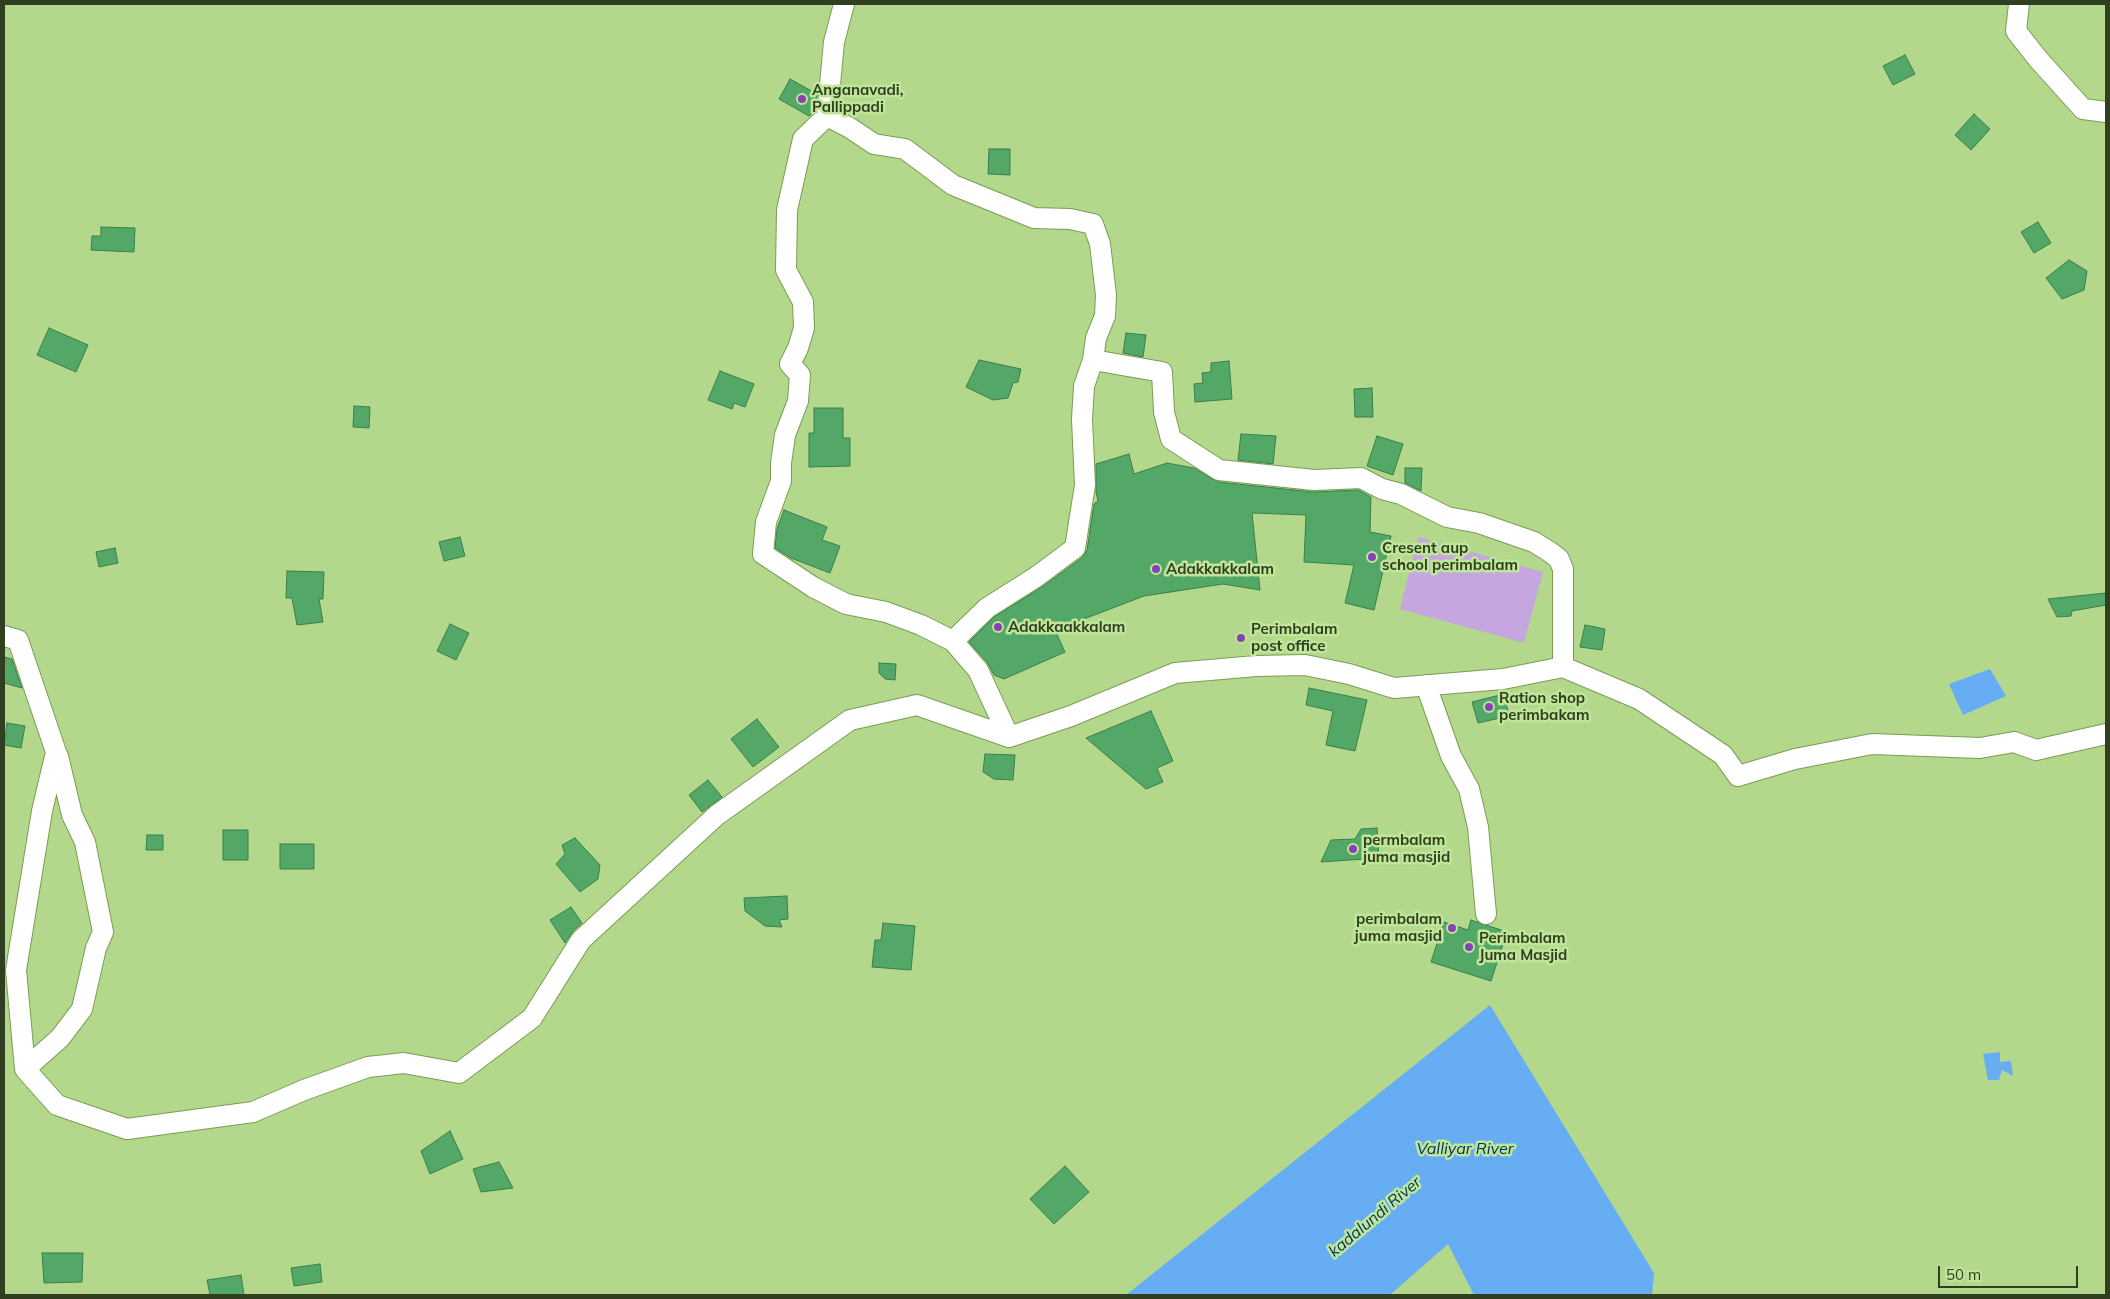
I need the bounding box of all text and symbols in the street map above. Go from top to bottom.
place label: Anganavadi, Pallippadi [812,81,903,116]
marker: Anganavadi, Pallippadi [796,93,808,105]
place label: Cresent aup school perimbalam [1382,539,1518,574]
marker: Cresent aup school perimbalam [1366,551,1378,563]
place label: Adakkakkalam [1166,560,1274,578]
marker: Adakkakkalam [1150,563,1162,575]
place label: Adakkaakkalam [1008,618,1125,636]
place label: Perimbalam post office [1251,620,1337,655]
marker: Adakkaakkalam [992,621,1004,633]
marker: Perimbalam post office [1235,632,1247,644]
place label: Ration shop perimbakam [1499,689,1589,724]
marker: Ration shop perimbakam [1483,701,1495,713]
place label: permbalam juma masjid [1363,831,1450,866]
marker: permbalam juma masjid [1347,843,1359,855]
place label: perimbalam juma masjid [1355,910,1442,945]
marker: perimbalam juma masjid [1446,922,1458,934]
place label: Perimbalam Juma Masjid [1479,929,1567,964]
marker: Perimbalam Juma Masjid [1463,941,1475,953]
water label: Valliyar River [1417,1139,1513,1159]
water label: kadalundi River [1325,1173,1425,1261]
scale bar [1940,1256,2080,1288]
text: 50 m [1946,1265,1981,1284]

